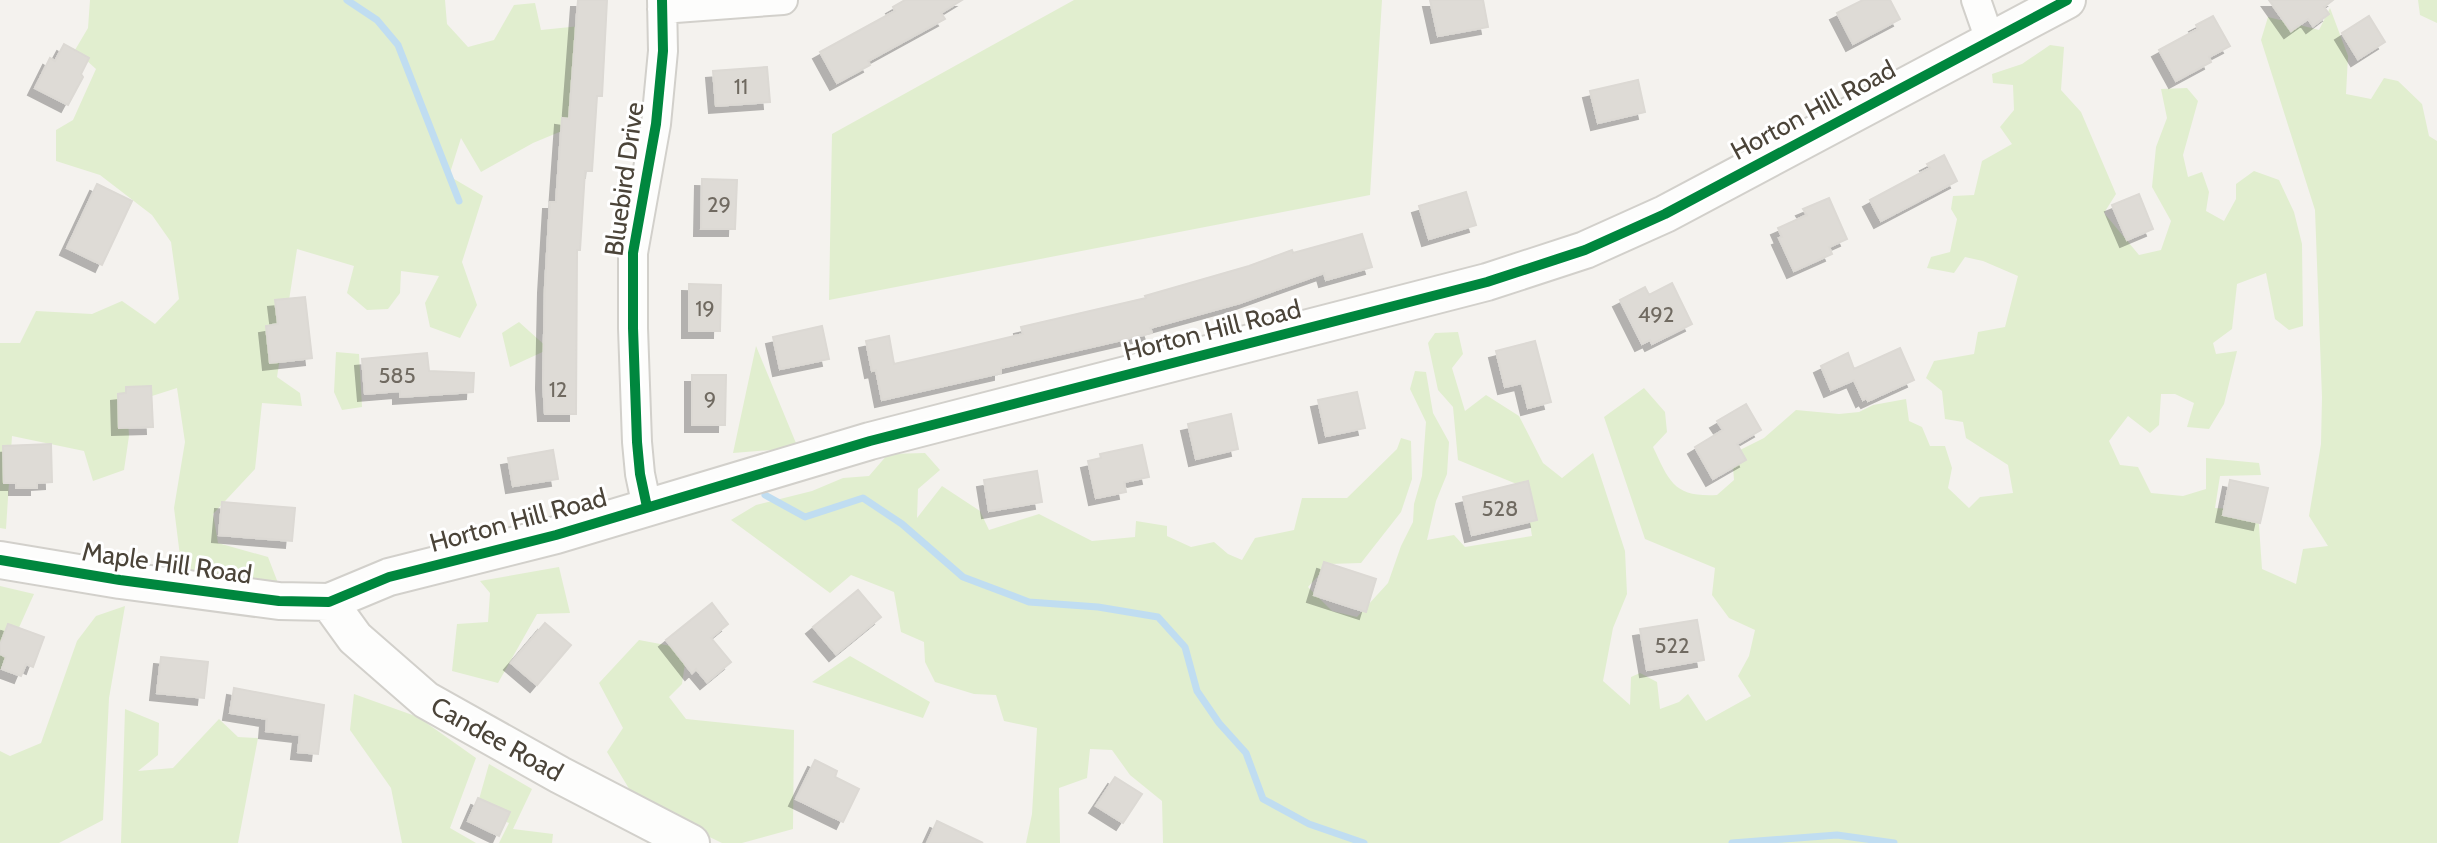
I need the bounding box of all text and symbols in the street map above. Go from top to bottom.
street label: Horton Hill Road [1725,53,1901,167]
house number: 11 [734,73,748,100]
street label: Bluebird Drive [597,100,651,258]
house number: 29 [707,191,731,218]
street label: Horton Hill Road [1120,292,1304,368]
house number: 19 [695,295,715,322]
house number: 492 [1638,301,1674,328]
house number: 585 [378,362,416,389]
house number: 12 [549,376,567,403]
house number: 9 [704,386,716,413]
street label: Horton Hill Road [426,481,610,559]
house number: 528 [1482,495,1518,522]
street label: Maple Hill Road [80,535,254,591]
house number: 522 [1655,632,1689,659]
street label: Candee Road [425,690,569,788]

